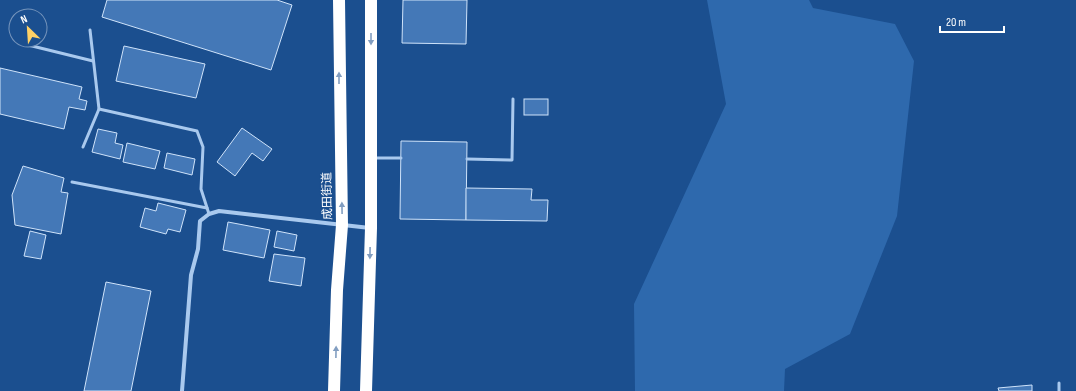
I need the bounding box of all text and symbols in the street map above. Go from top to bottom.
north arrow [8,8,48,48]
scale bar [940,8,1004,34]
text: N [19,12,30,27]
text: 20 m [946,15,966,30]
one-way arrow [368,33,374,46]
one-way arrow [336,71,342,84]
street label: 成田街道 [320,172,335,220]
one-way arrow [338,202,345,214]
one-way arrow [367,247,373,260]
one-way arrow [333,345,339,358]

